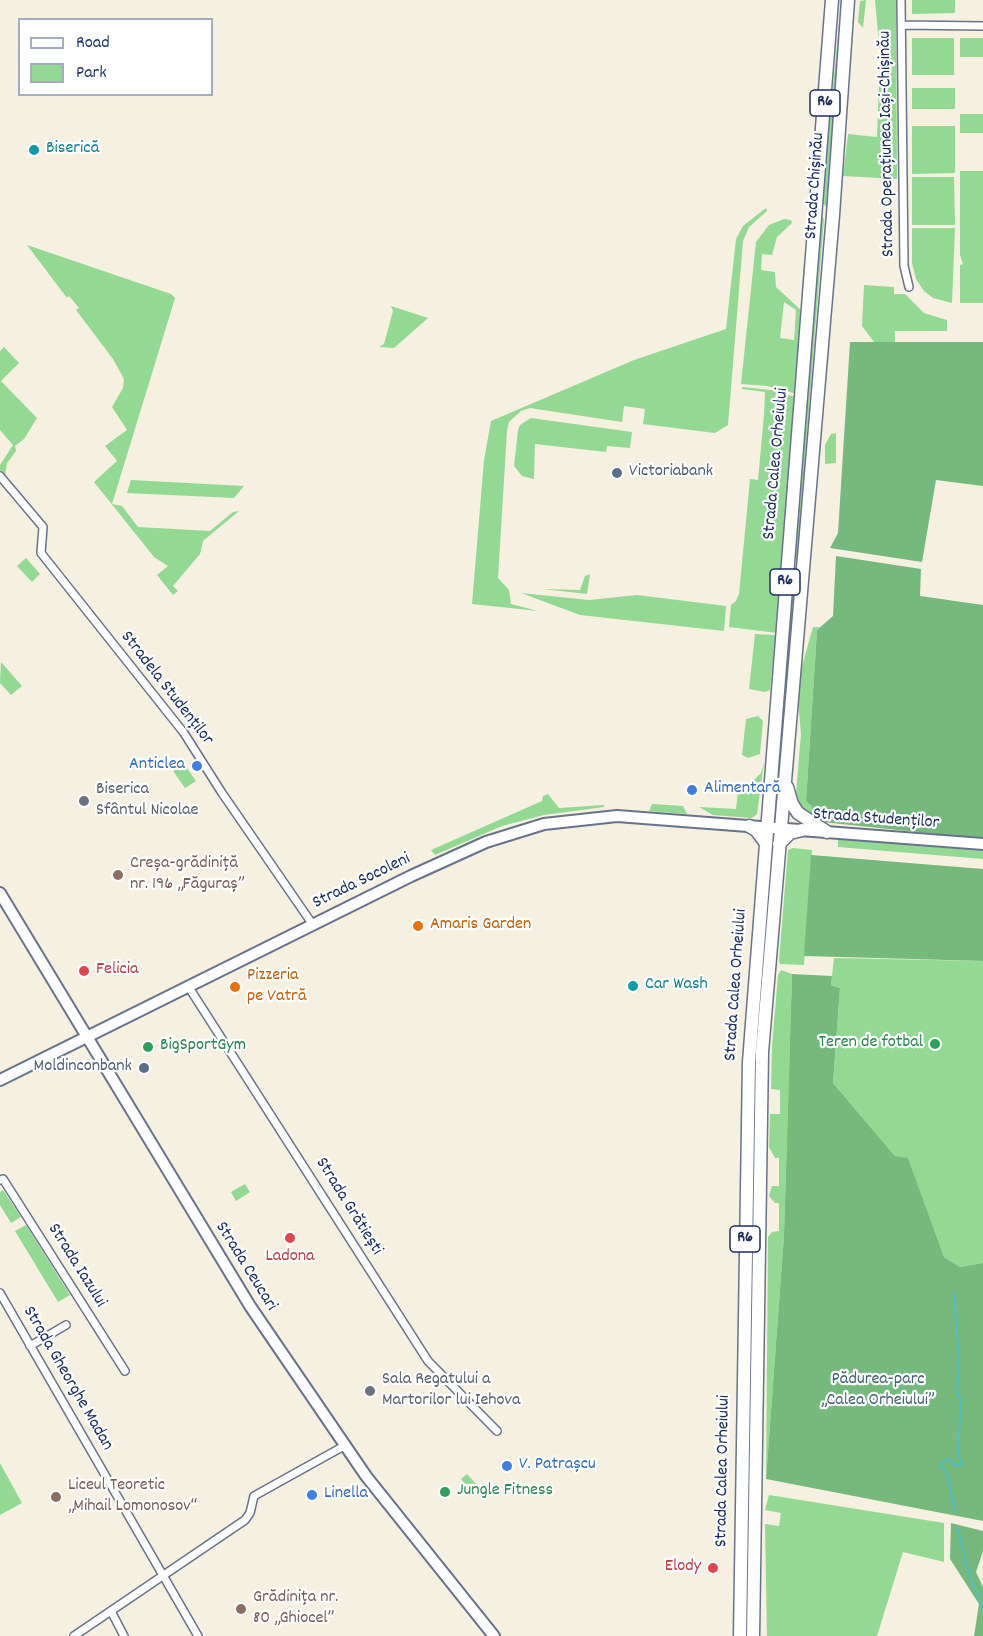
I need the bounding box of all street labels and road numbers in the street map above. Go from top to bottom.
street label: Strada Operațiunea Iași-Chișinău [875,31,901,257]
road number: R6 [810,90,840,116]
street label: Strada Chișinău [801,132,831,240]
street label: Strada Calea Orheiului [760,387,794,541]
road number: R6 [770,569,800,595]
street label: Stradela Studenților [115,628,217,750]
street label: Strada Studenților [812,805,940,835]
street label: Strada Socoleni [310,849,414,915]
street label: Strada Calea Orheiului [721,908,753,1062]
street label: Strada Grătiești [309,1154,387,1260]
street label: Strada Ceucari [209,1218,281,1316]
street label: Strada Iazului [42,1220,110,1312]
road number: R6 [730,1226,760,1252]
street label: Strada Gheorghe Madan [17,1303,117,1455]
street label: Strada Calea Orheiului [712,1395,736,1547]

